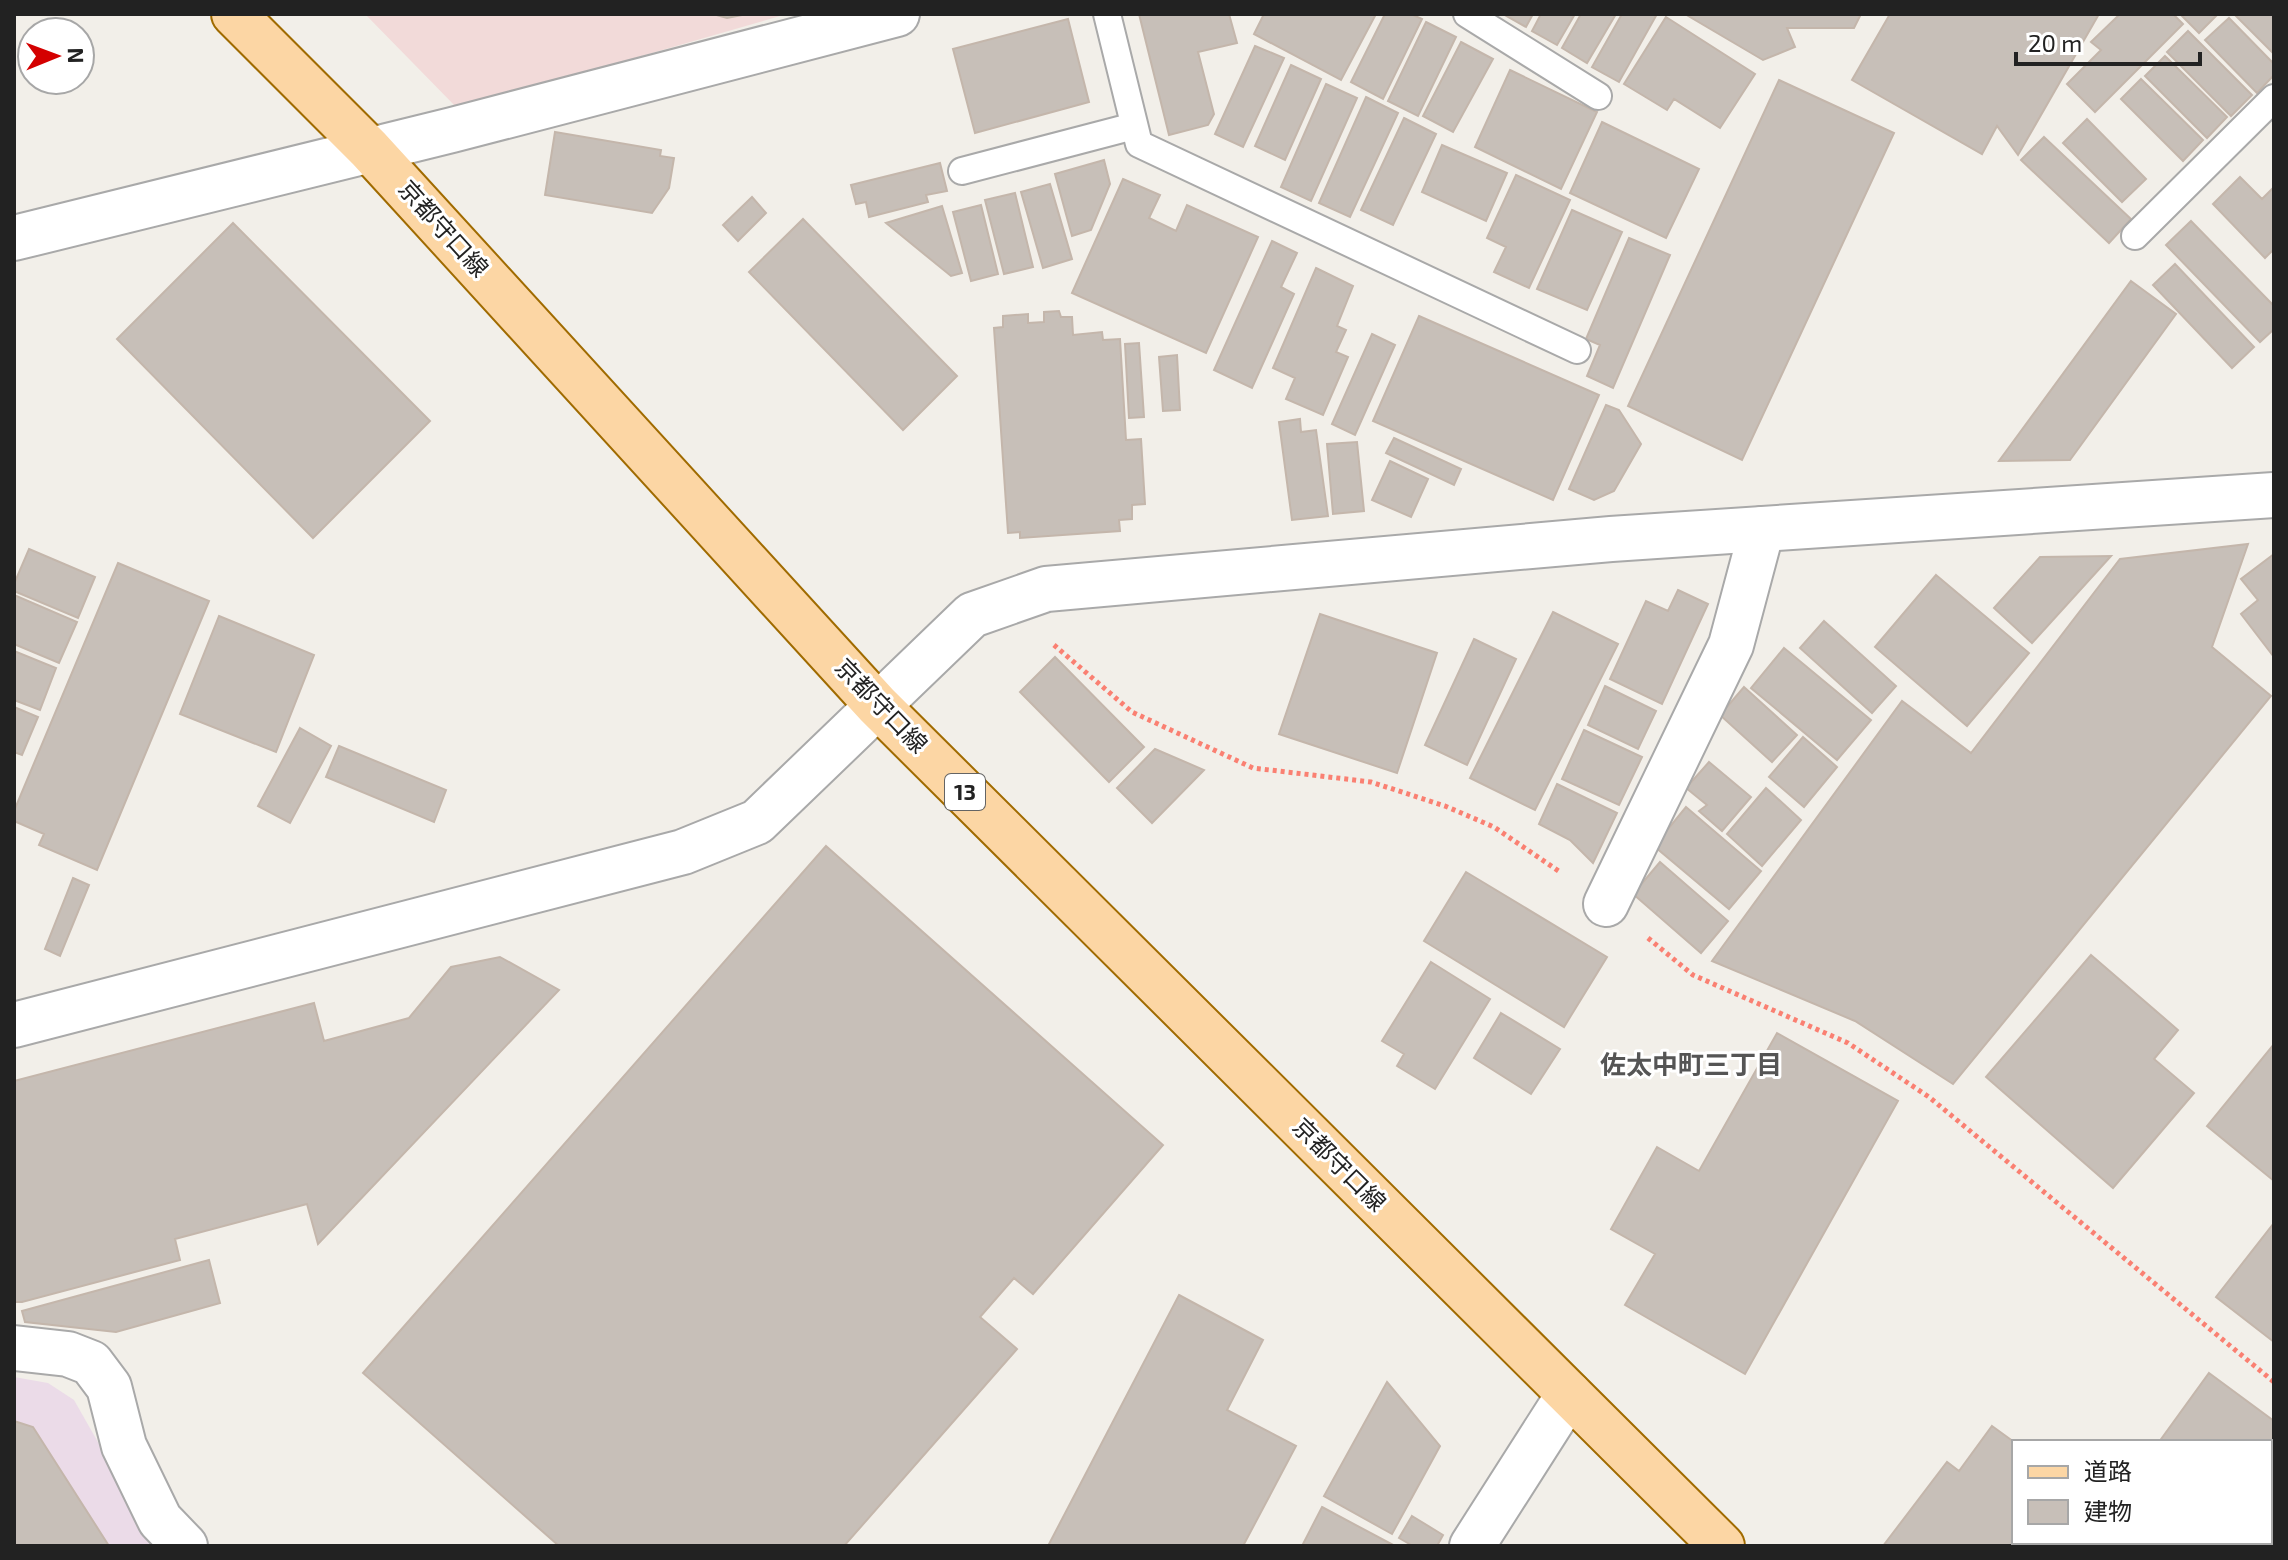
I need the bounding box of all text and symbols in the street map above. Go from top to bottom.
north arrow [16,16,96,96]
scale bar [2016,16,2200,66]
text: 20 m [2028,28,2082,57]
text: N [64,47,90,64]
street label: 京都守口線 [393,174,495,282]
street label: 京都守口線 [830,652,934,758]
road number: 13 [945,774,985,810]
district label: 佐太中町三丁目 [1600,1048,1782,1079]
street label: 京都守口線 [1287,1111,1393,1217]
legend [2012,1440,2272,1544]
text: 道路 [2084,1456,2132,1485]
text: 建物 [2084,1496,2132,1525]

